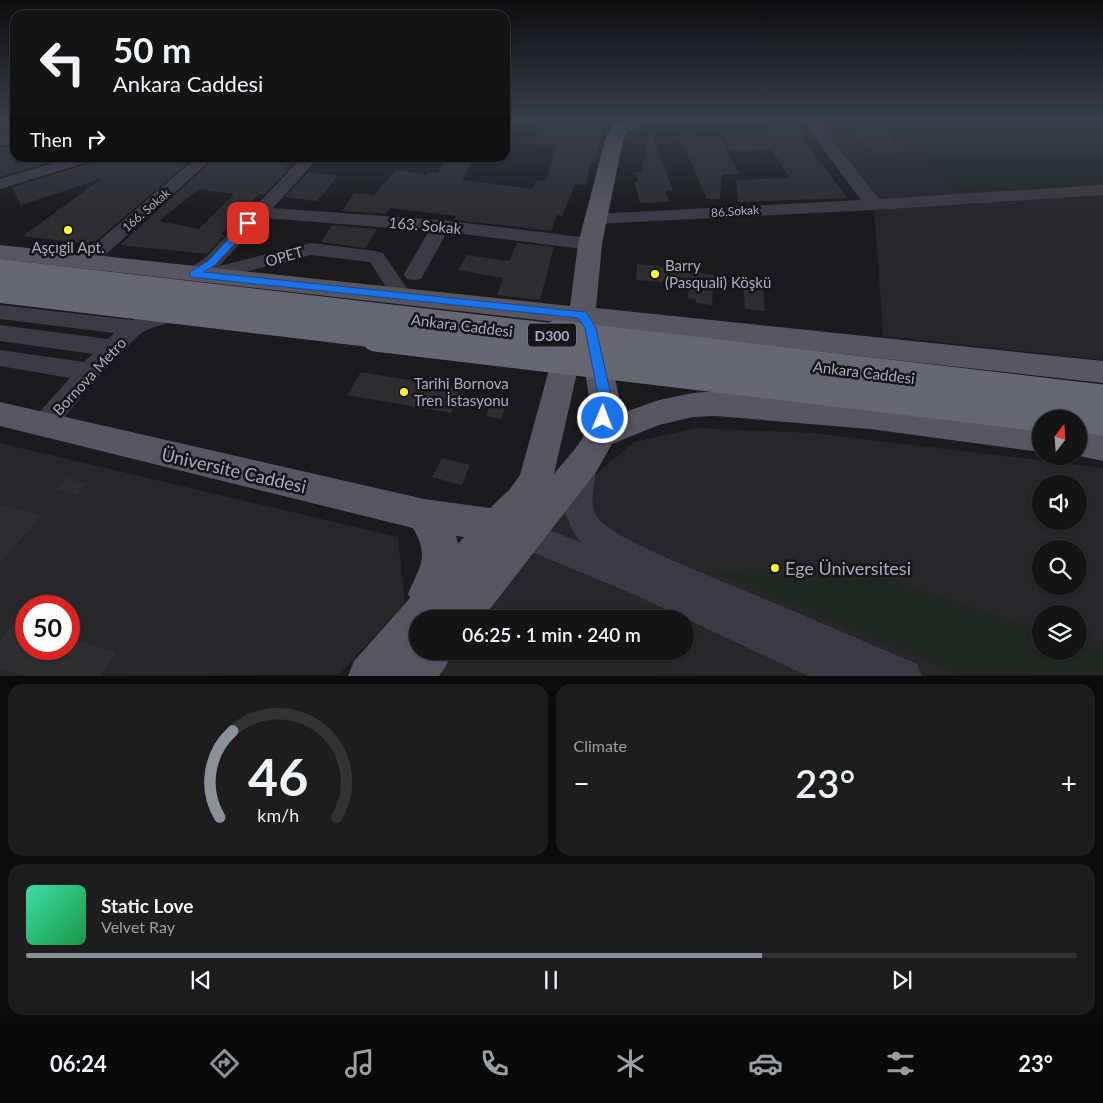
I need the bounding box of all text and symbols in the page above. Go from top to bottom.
text: 50 m [113,28,191,70]
icon: left [30,30,95,95]
text: Ankara Caddesi [113,70,263,97]
icon: right [82,125,110,153]
text: Then [30,128,72,151]
street label: 166. Sokak [119,185,174,235]
pin [227,202,269,244]
street label: 86.Sokak [710,202,760,220]
icon: arrive [234,209,262,237]
street label: 163. Sokak [388,213,462,237]
marker: Aşçıgil Apt. [62,224,74,236]
place label: Aşçıgil Apt. [31,238,105,256]
street label: OPET [263,242,305,270]
place label: Barry (Pasquali) Köşkü [665,256,771,291]
marker: Barry (Pasquali) Köşkü [649,268,661,280]
street label: Ankara Caddesi [410,310,514,340]
road number: D300 [528,324,576,346]
street label: Bornova Metro [48,333,130,419]
street label: Ankara Caddesi [812,357,916,387]
place label: Tarihi Bornova Tren İstasyonu [414,374,509,409]
marker: Tarihi Bornova Tren İstasyonu [398,386,410,398]
position arrow [576,391,628,443]
north arrow [1032,410,1088,465]
map controls [1032,410,1087,660]
street label: Üniversite Caddesi [160,443,308,497]
button: sound [1032,475,1087,530]
button: search [1032,540,1087,595]
place label: Ege Üniversitesi [785,557,911,579]
marker: Ege Üniversitesi [769,562,781,574]
speed limit sign: 50 [15,595,80,660]
button: layers [1032,605,1087,660]
text: 06:25 · 1 min · 240 m [462,623,641,646]
text: Climate [574,736,627,755]
text: 46 [248,745,308,807]
text: 23° [795,760,855,806]
text: − [574,766,590,800]
text: + [1061,766,1077,800]
text: km/h [257,804,299,826]
text: Static Love [101,894,193,917]
text: Velvet Ray [101,917,175,936]
icon: previous [187,966,215,994]
icon: pause [537,966,565,994]
icon: next [888,966,916,994]
icon: directions [207,1046,242,1081]
icon: music [342,1046,377,1081]
icon: phone [477,1046,512,1081]
icon: climate [613,1046,648,1081]
icon: car [748,1046,783,1081]
icon: filters [883,1046,918,1081]
text: 06:24 [50,1050,107,1077]
text: 23° [1018,1050,1053,1077]

